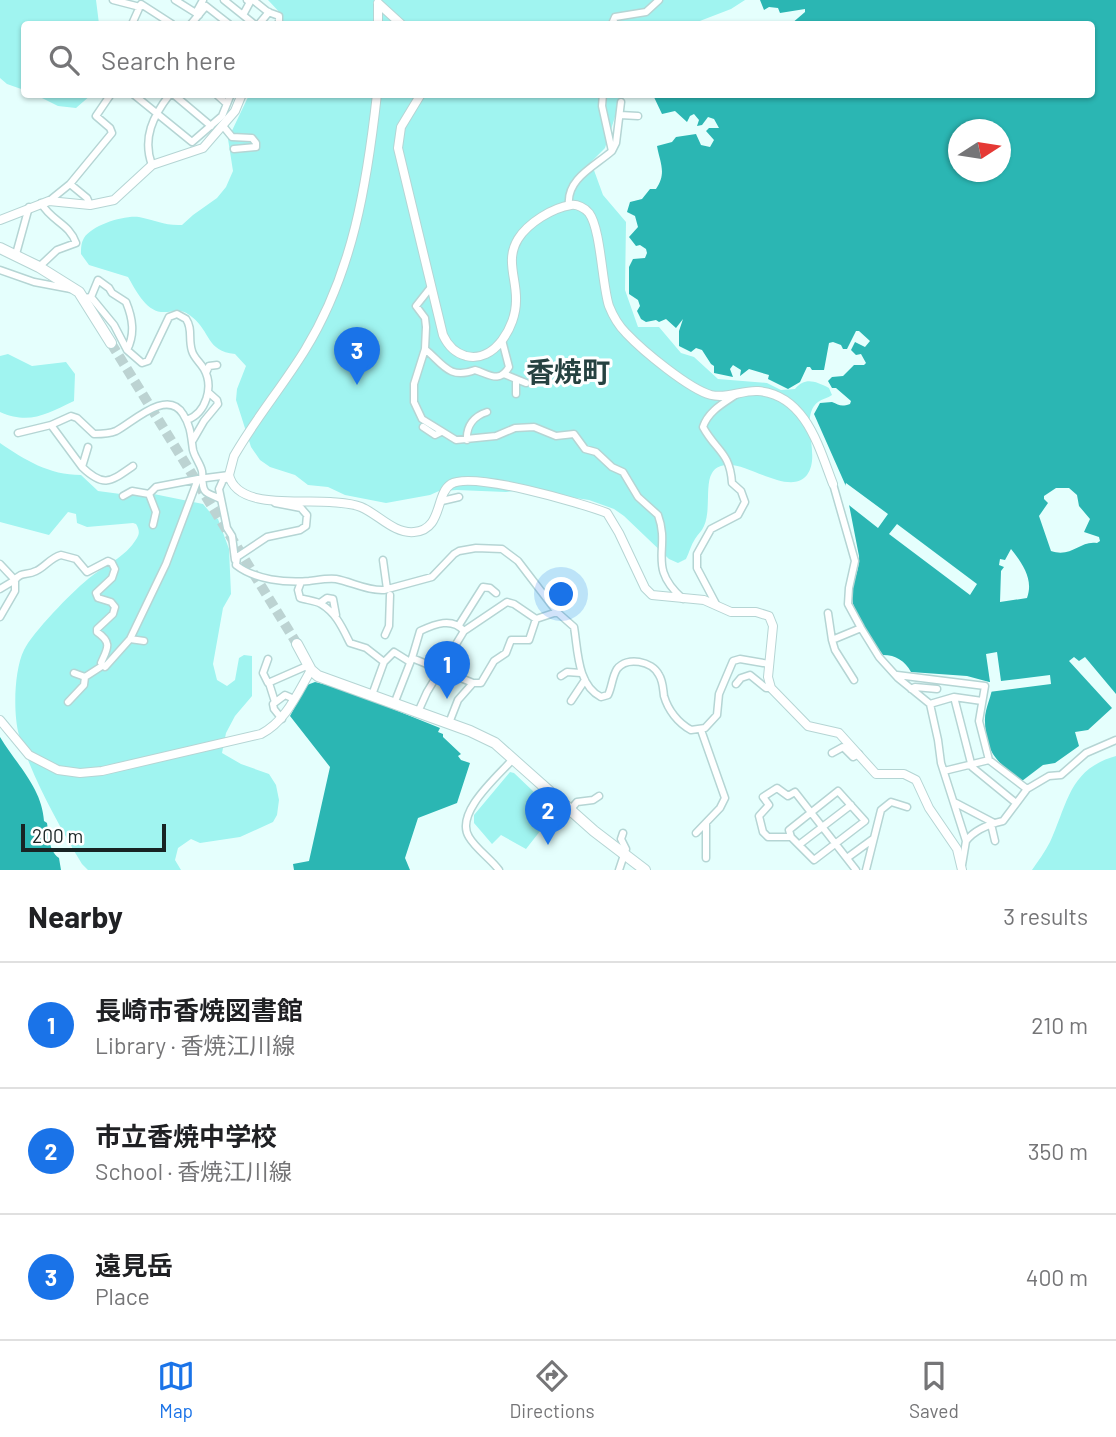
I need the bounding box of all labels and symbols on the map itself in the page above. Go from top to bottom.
north arrow [948,119,1011,182]
pin: 3 [334,327,380,385]
district label: 香焼町 [526,354,610,388]
your location [544,577,578,611]
pin: 1 [424,641,470,699]
pin: 2 [525,787,571,845]
scale bar [21,821,166,853]

